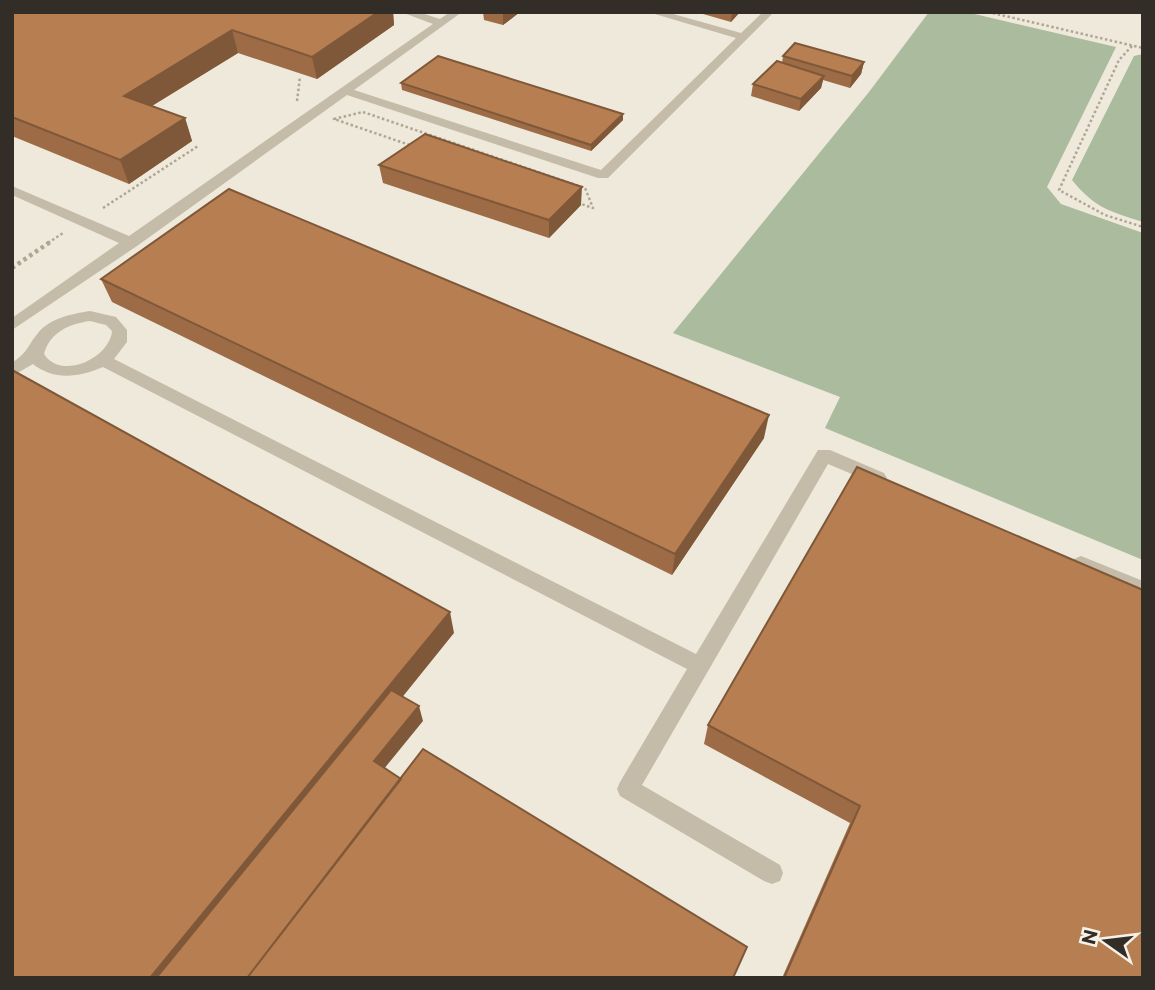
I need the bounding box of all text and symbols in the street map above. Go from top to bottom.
north arrow [1071,906,1141,976]
text: N [1076,927,1102,946]

